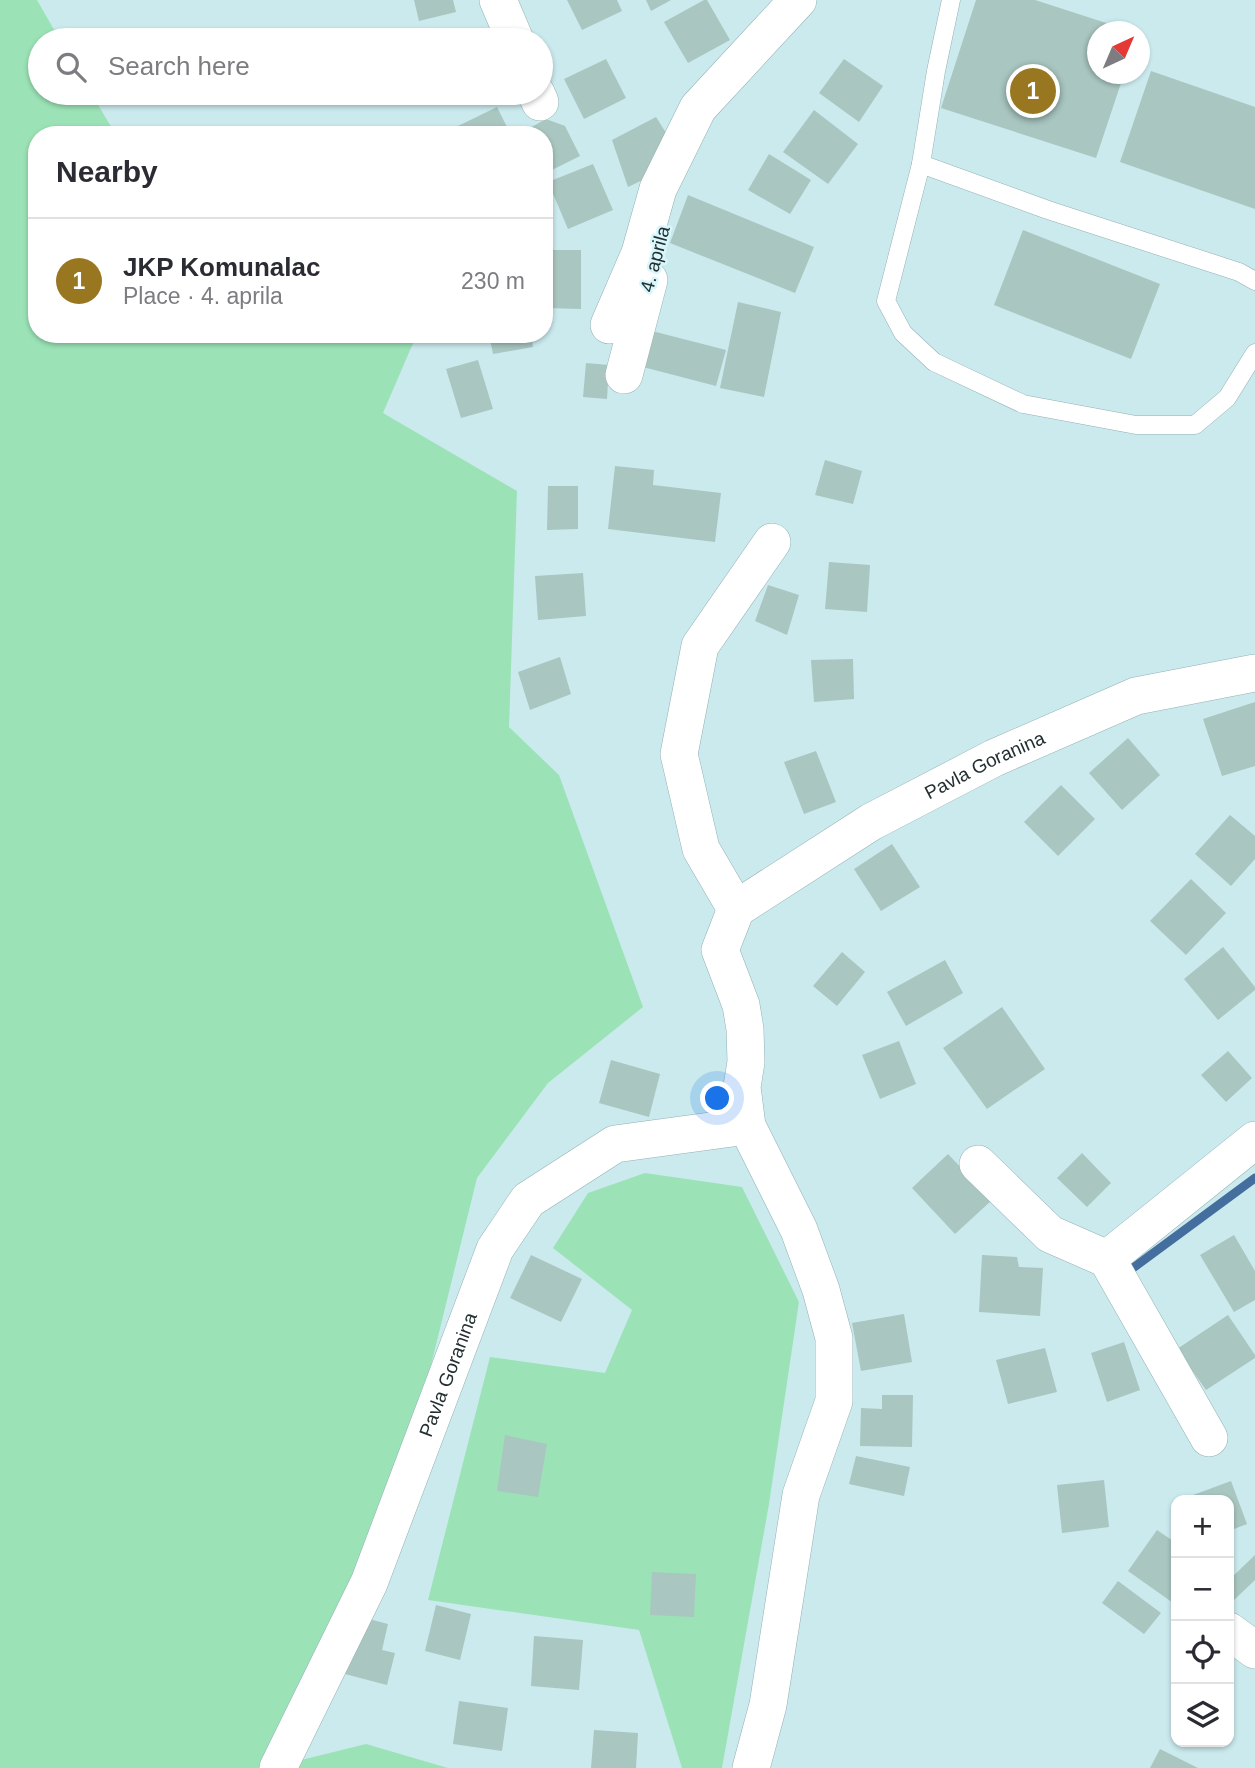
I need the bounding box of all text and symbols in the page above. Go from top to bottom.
north arrow [1087,21,1150,84]
search box [28,28,553,105]
icon: search [52,48,90,86]
text: Search here [108,51,250,81]
pin: 1 [1010,65,1056,117]
text: Nearby [56,155,158,188]
street label: 4. aprila [636,223,674,294]
text: JKP Komunalac [123,252,320,282]
text: 1 [73,268,85,294]
text: 230 m [461,268,525,294]
text: Place · 4. aprila [123,283,283,309]
street label: Pavla Goranina [921,727,1048,803]
your location [700,1081,734,1115]
street label: Pavla Goranina [415,1309,481,1440]
map controls [1171,1495,1234,1747]
button: + [1171,1495,1234,1558]
button: − [1171,1558,1234,1621]
button: locate [1171,1621,1234,1684]
button: layers [1171,1684,1234,1747]

